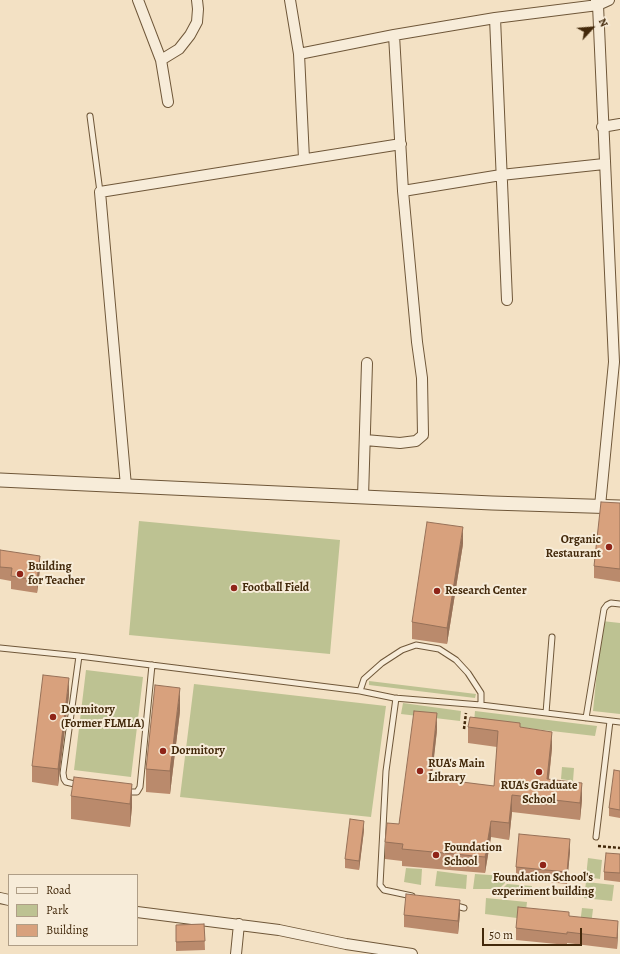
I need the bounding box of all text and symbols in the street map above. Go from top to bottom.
north arrow [572,8,612,48]
text: N [595,16,612,29]
place label: Organic Restaurant [546,533,601,561]
marker: Organic Restaurant [604,542,614,552]
place label: Building for Teacher [28,560,85,588]
marker: Building for Teacher [15,569,25,579]
place label: Football Field [242,581,309,595]
marker: Football Field [229,583,239,593]
place label: Research Center [445,584,527,598]
marker: Research Center [432,586,442,596]
place label: Dormitory (Former FLMLA) [61,703,144,731]
marker: Dormitory (Former FLMLA) [48,712,58,722]
place label: Dormitory [171,744,225,758]
marker: Dormitory [158,746,168,756]
place label: RUA's Main Library [428,757,485,785]
marker: RUA's Main Library [415,766,425,776]
marker: RUA's Graduate School [534,767,544,777]
place label: RUA's Graduate School [500,779,578,807]
place label: Foundation School [444,841,502,869]
marker: Foundation School [431,850,441,860]
marker: Foundation School's experiment building [538,860,548,870]
place label: Foundation School's experiment building [492,871,594,899]
legend [8,874,138,946]
text: Road [46,882,71,898]
text: Park [46,902,69,918]
scale bar [484,920,584,946]
text: Building [46,922,88,938]
text: 50 m [489,927,513,943]

